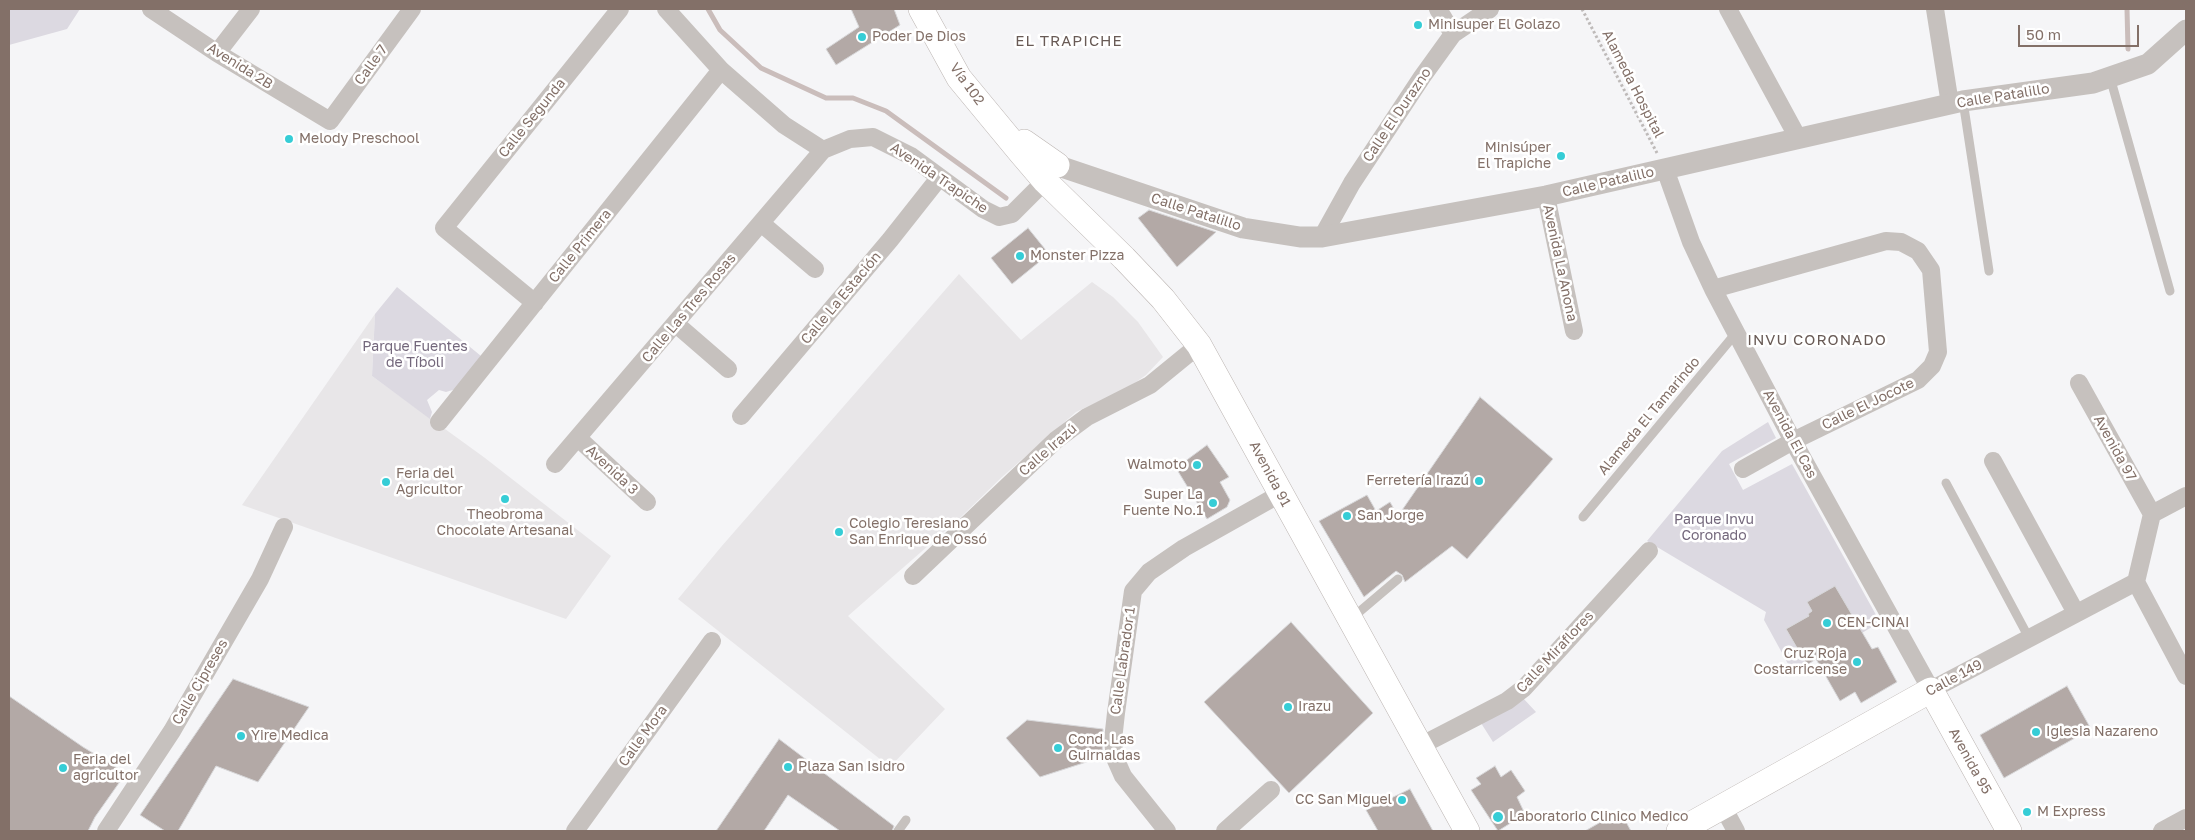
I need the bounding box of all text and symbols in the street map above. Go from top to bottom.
scale bar [2020,15,2141,47]
place label: Minisuper El Golazo [1428,17,1560,33]
marker: Minisuper El Golazo [1412,19,1424,31]
text: 50 m [2026,25,2061,43]
street label: Alameda Hospital [1599,27,1667,141]
place label: Poder De Dios [872,29,966,45]
marker: Poder De Dios [856,31,868,43]
district label: EL TRAPICHE [1014,32,1124,50]
street label: Avenida 2B [204,39,276,93]
street label: Calle 7 [351,42,391,88]
street label: Vía 102 [946,60,988,108]
street label: Calle El Durazno [1359,65,1435,165]
street label: Calle Segunda [495,75,569,161]
street label: Calle Patalillo [1955,80,2051,112]
place label: Melody Preschool [299,131,419,147]
marker: Melody Preschool [283,133,295,145]
street label: Avenida Trapiche [887,139,991,217]
place label: Minisúper El Trapiche [1477,140,1551,172]
marker: Minisúper El Trapiche [1555,150,1567,162]
street label: Calle Patalillo [1560,163,1656,201]
street label: Calle Patalillo [1149,190,1243,234]
street label: Avenida La Anona [1539,203,1581,323]
street label: Calle Primera [545,206,615,286]
street label: Calle La Estación [798,248,884,348]
place label: Monster Pizza [1030,248,1124,264]
street label: Calle Las Tres Rosas [638,250,740,366]
marker: Monster Pizza [1014,250,1026,262]
district label: INVU CORONADO [1746,331,1888,349]
park label: Parque Fuentes de Tíboli [362,339,468,372]
street label: Alameda El Tamarindo [1595,354,1703,478]
street label: Calle El Jocote [1819,374,1917,434]
street label: Avenida El Cas [1760,387,1820,481]
street label: Avenida 97 [2090,412,2140,484]
street label: Calle Irazú [1016,420,1080,480]
street label: Avenida 91 [1246,438,1294,510]
street label: Avenida 3 [583,442,641,498]
place label: Walmoto [1127,457,1187,473]
marker: Walmoto [1191,459,1203,471]
place label: Feria del Agricultor [396,466,463,498]
place label: Ferretería Irazú [1366,473,1469,489]
marker: Ferretería Irazú [1473,475,1485,487]
marker: Feria del Agricultor [380,476,392,488]
place label: Super La Fuente No.1 [1123,487,1203,520]
marker: Theobroma Chocolate Artesanal [499,493,511,505]
marker: Super La Fuente No.1 [1207,497,1219,509]
place label: Theobroma Chocolate Artesanal [436,507,574,540]
place label: San Jorge [1357,508,1424,524]
marker: San Jorge [1341,510,1353,522]
park label: Parque Invu Coronado [1674,512,1754,544]
place label: Colegio Teresiano San Enrique de Ossó [849,516,987,548]
marker: Colegio Teresiano San Enrique de Ossó [833,526,845,538]
street label: Calle Labrador 1 [1107,606,1139,716]
street label: Calle Miraflores [1513,608,1597,696]
place label: CEN-CINAI [1837,615,1909,631]
marker: CEN-CINAI [1821,617,1833,629]
street label: Calle Cipreses [169,636,231,728]
place label: Cruz Roja Costarricense [1754,646,1847,679]
marker: Cruz Roja Costarricense [1851,656,1863,668]
street label: Calle 149 [1923,656,1985,700]
place label: Irazu [1298,699,1331,715]
marker: Irazu [1282,701,1294,713]
street label: Calle Mora [615,702,671,770]
place label: Iglesia Nazareno [2046,724,2158,740]
street label: Avenida 95 [1945,725,1995,797]
marker: Iglesia Nazareno [2030,726,2042,738]
place label: Yire Medica [251,728,329,744]
marker: Yire Medica [235,730,247,742]
place label: Cond. Las Guirnaldas [1068,732,1140,764]
marker: Cond. Las Guirnaldas [1052,742,1064,754]
place label: Feria del agricultor [73,752,138,784]
place label: Plaza San Isidro [798,759,905,775]
marker: Plaza San Isidro [782,761,794,773]
marker: Feria del agricultor [57,762,69,774]
place label: CC San Miguel [1295,792,1392,808]
marker: CC San Miguel [1396,794,1408,806]
place label: M Express [2037,804,2106,820]
marker: M Express [2021,806,2033,818]
place label: Laboratorio Clinico Medico [1509,809,1688,825]
marker: Laboratorio Clinico Medico [1491,810,1505,824]

